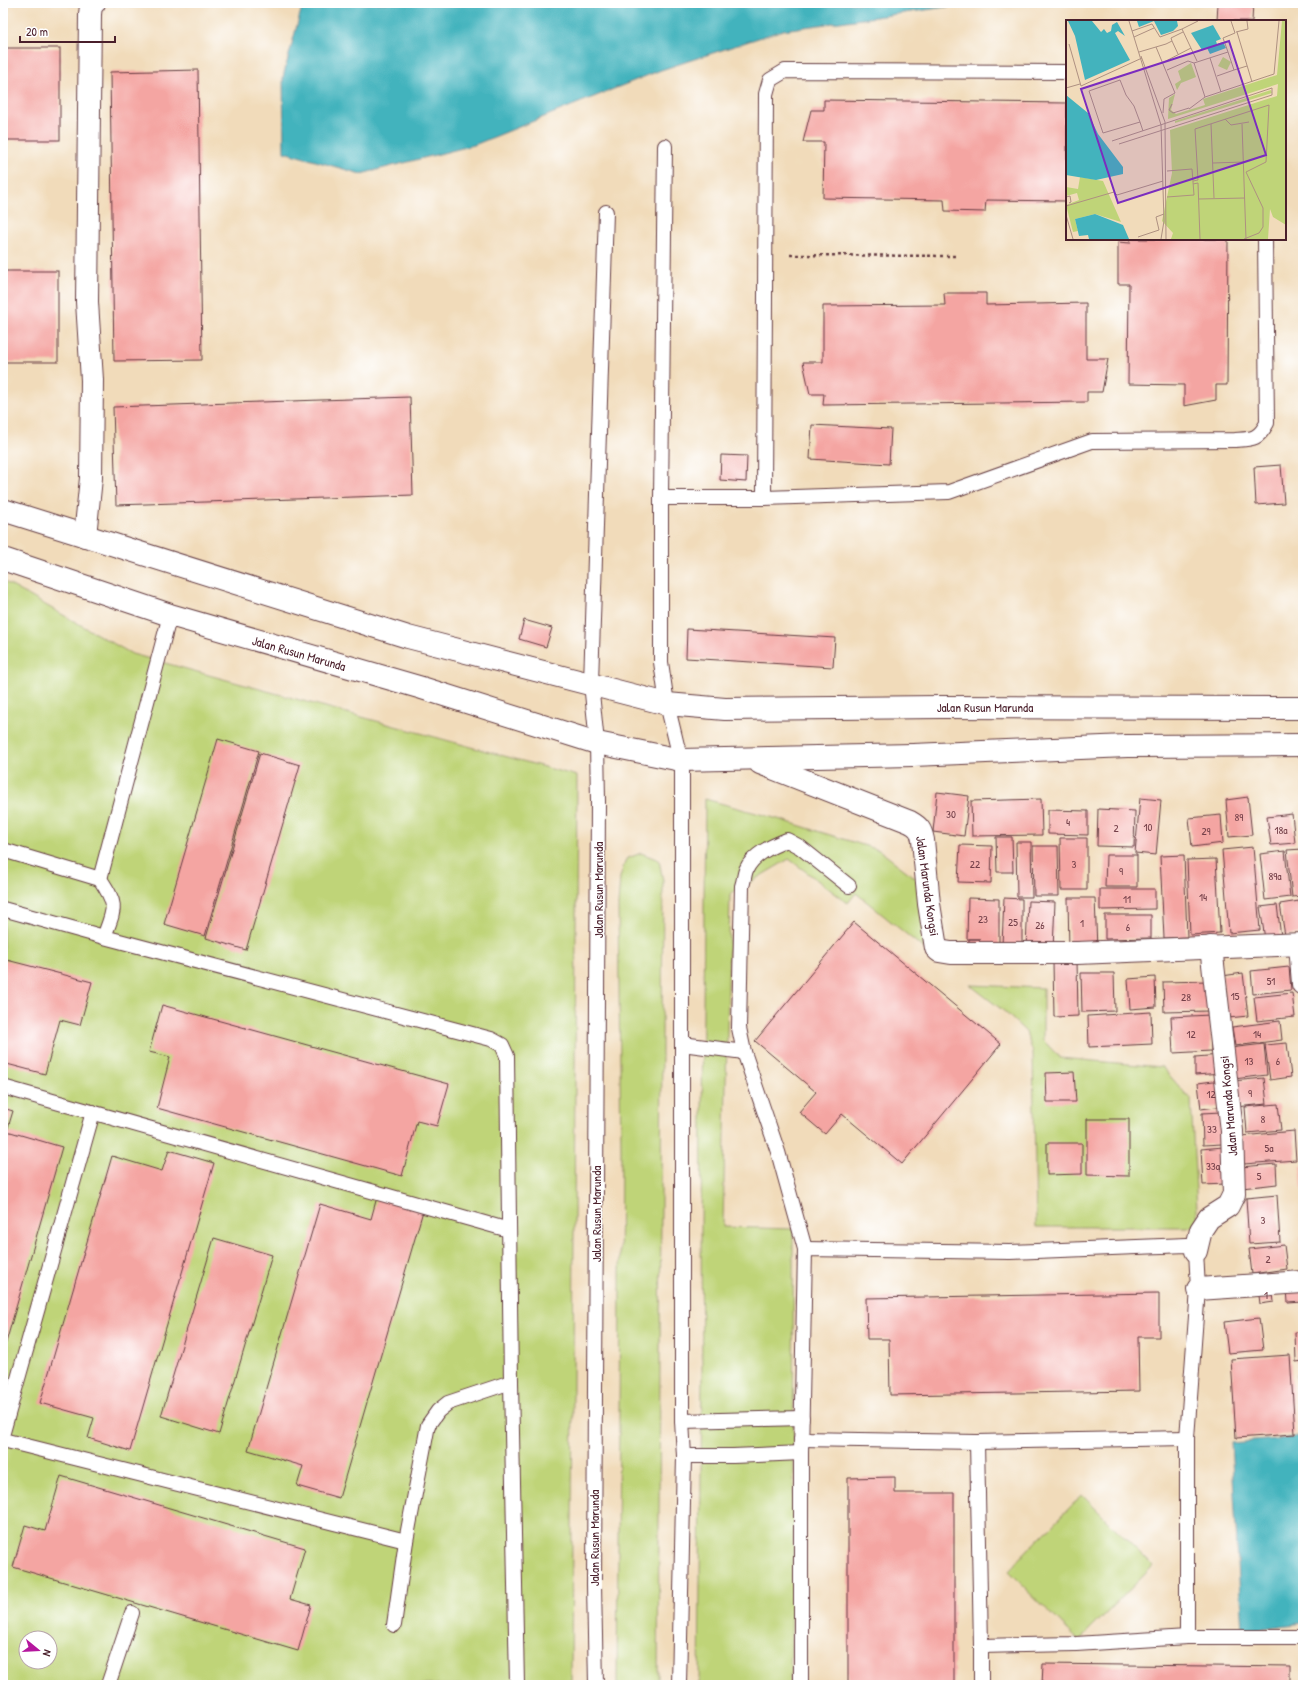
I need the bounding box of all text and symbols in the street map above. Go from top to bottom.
scale bar [20,18,115,44]
inset map [1066,20,1286,240]
text: 20 m [26,23,48,40]
street label: Jalan Rusun Marunda [250,631,348,675]
street label: Jalan Rusun Marunda [937,698,1033,716]
house number: 30 [946,807,956,821]
house number: 89 [1235,810,1243,824]
house number: 4 [1066,815,1070,829]
house number: 10 [1144,820,1153,834]
house number: 2 [1113,821,1119,835]
house number: 18a [1274,823,1288,837]
house number: 29 [1201,824,1211,838]
street label: Jalan Marunda Kongsi [912,835,944,937]
street label: Jalan Rusun Marunda [589,842,607,938]
house number: 22 [970,857,980,871]
house number: 3 [1072,857,1077,871]
house number: 9 [1119,864,1123,878]
house number: 89a [1268,869,1282,883]
house number: 14 [1199,890,1207,904]
house number: 11 [1123,892,1131,906]
house number: 23 [978,912,988,926]
house number: 25 [1008,915,1018,929]
house number: 1 [1080,916,1084,930]
house number: 26 [1035,918,1045,932]
house number: 6 [1126,920,1131,934]
house number: 51 [1267,974,1275,988]
house number: 15 [1231,989,1240,1003]
house number: 28 [1181,990,1191,1004]
house number: 12 [1186,1027,1196,1041]
house number: 14 [1253,1027,1261,1041]
house number: 13 [1245,1054,1254,1068]
house number: 6 [1276,1054,1281,1068]
street label: Jalan Marunda Kongsi [1215,1055,1241,1157]
house number: 9 [1248,1086,1252,1100]
house number: 12 [1206,1087,1216,1101]
house number: 8 [1261,1112,1266,1126]
house number: 33 [1207,1122,1217,1136]
house number: 5a [1265,1141,1274,1155]
house number: 33a [1206,1159,1221,1173]
street label: Jalan Rusun Marunda [587,1166,605,1262]
house number: 5 [1257,1169,1262,1183]
house number: 3 [1261,1213,1266,1227]
house number: 2 [1265,1252,1271,1266]
house number: 1 [1264,1288,1268,1302]
street label: Jalan Rusun Marunda [585,1490,603,1586]
north arrow [18,1630,58,1670]
text: N [40,1648,55,1658]

